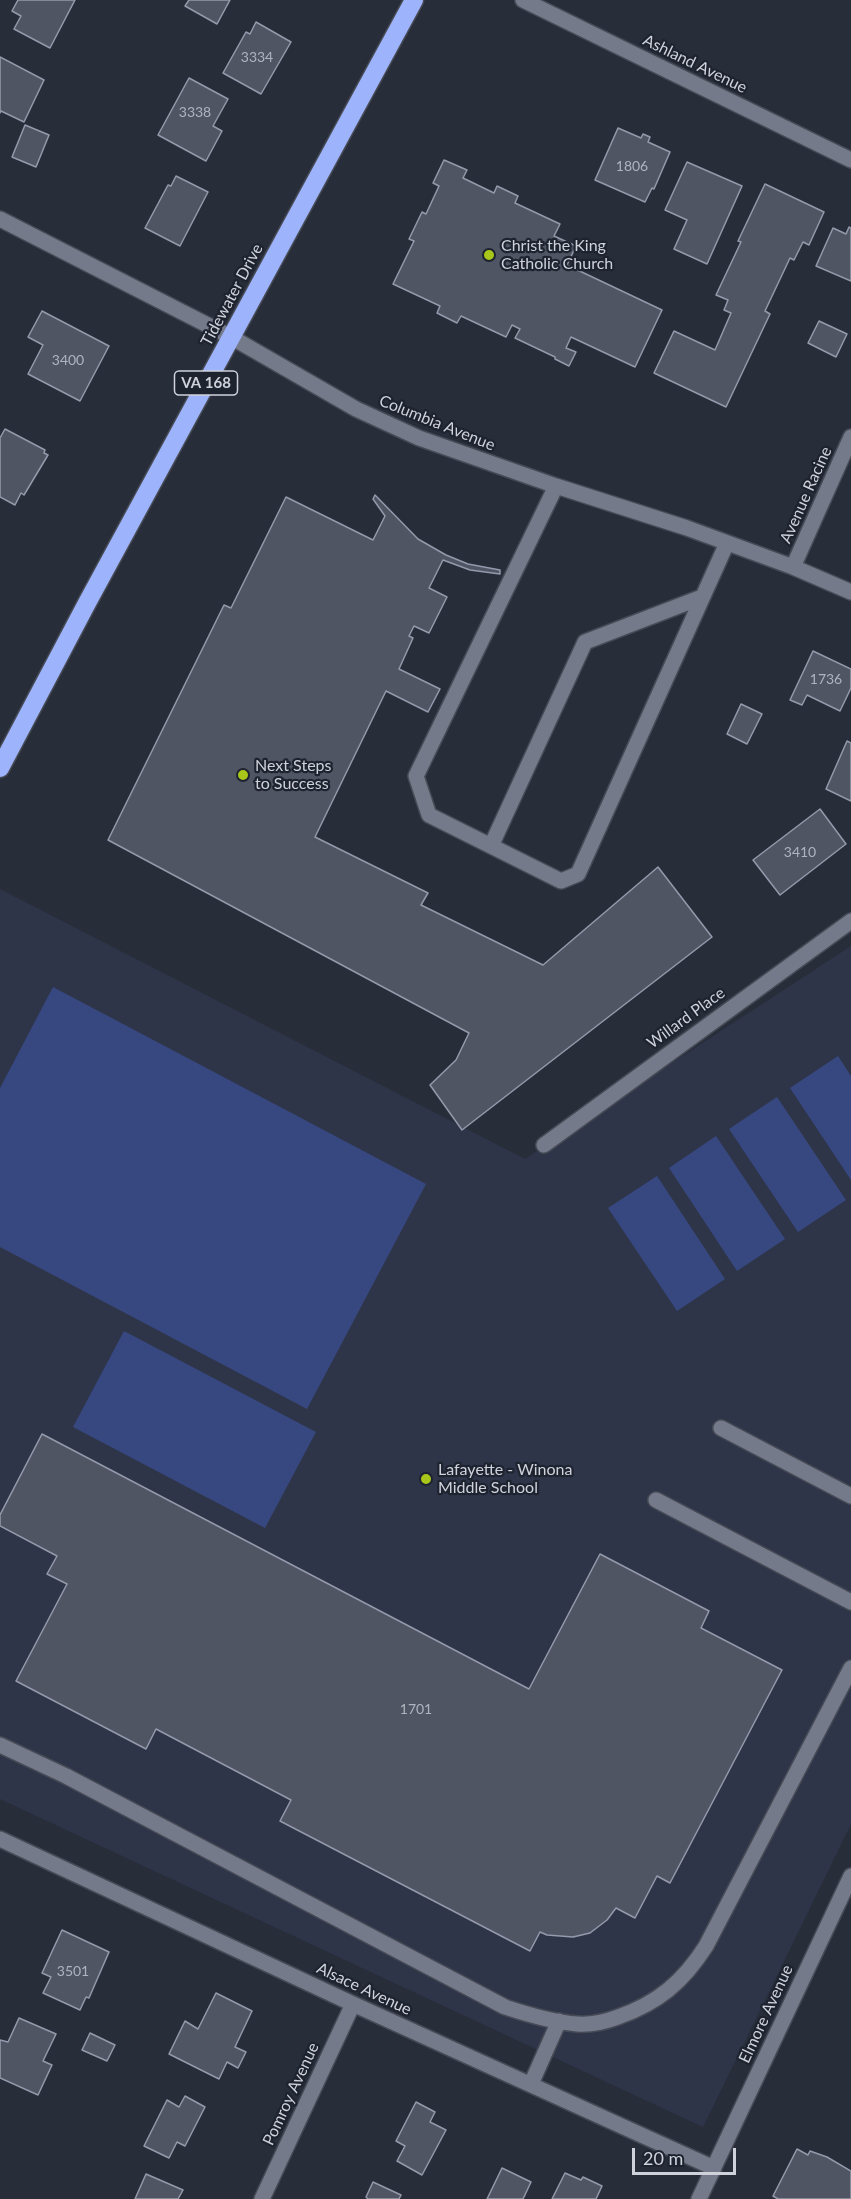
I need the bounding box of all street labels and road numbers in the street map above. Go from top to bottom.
street label: Ashland Avenue [640,31,750,97]
street label: Tidewater Drive [197,241,267,349]
road number: VA 168 [174,371,238,395]
street label: Columbia Avenue [376,391,498,455]
street label: Avenue Racine [776,444,836,546]
street label: Willard Place [643,983,729,1053]
street label: Alsace Avenue [314,1959,414,2019]
street label: Elmore Avenue [735,1962,797,2066]
street label: Pomroy Avenue [259,2040,323,2148]

